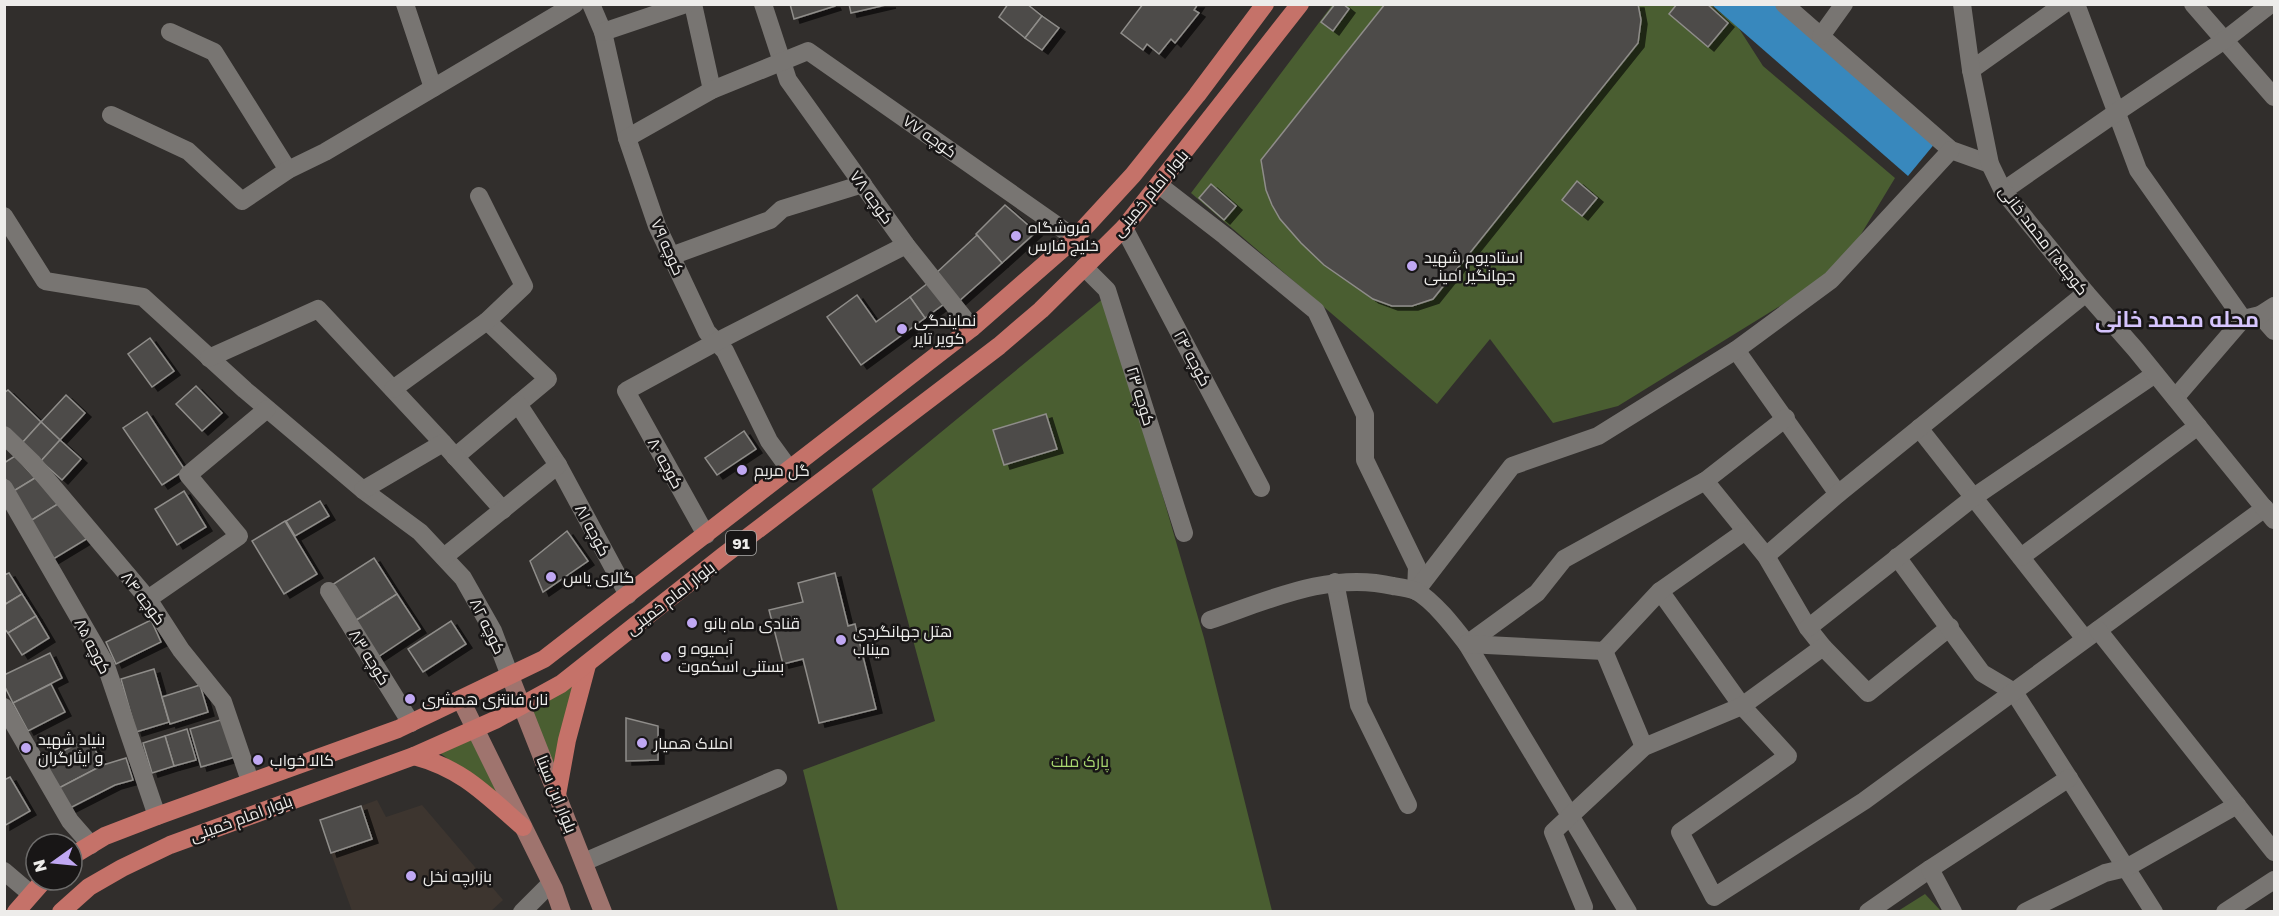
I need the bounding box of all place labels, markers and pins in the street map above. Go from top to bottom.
place label: فروشگاه خلیج فارس [1028,217,1099,257]
marker: فروشگاه خلیج فارس [1009,229,1023,243]
place label: استادیوم شهید جهانگیر امینی [1424,247,1523,286]
marker: استادیوم شهید جهانگیر امینی [1405,259,1419,273]
place label: نمایندگی کویر تایر [913,310,976,348]
marker: نمایندگی کویر تایر [895,322,909,336]
place label: گل مریم [754,460,810,482]
marker: گل مریم [735,463,749,477]
place label: گالری یاس [563,567,634,588]
marker: گالری یاس [544,570,558,584]
place label: قنادی ماه بانو [704,613,800,634]
marker: قنادی ماه بانو [685,616,699,630]
place label: هتل جهانگردی میناب [853,621,952,659]
marker: هتل جهانگردی میناب [834,633,848,647]
place label: آبمیوه و بستنی اسکموت [678,638,784,677]
marker: آبمیوه و بستنی اسکموت [659,650,673,664]
place label: نان فانتزی همشری [422,689,548,710]
marker: نان فانتزی همشری [403,692,417,706]
place label: بنیاد شهید و ایثارگران [38,729,105,768]
place label: املاک همیار [653,733,733,753]
marker: املاک همیار [635,736,649,750]
marker: بنیاد شهید و ایثارگران [19,741,33,755]
place label: کالا خواب [270,750,334,770]
marker: کالا خواب [251,753,265,767]
place label: بازارچه نخل [423,866,492,888]
marker: بازارچه نخل [404,869,418,883]

